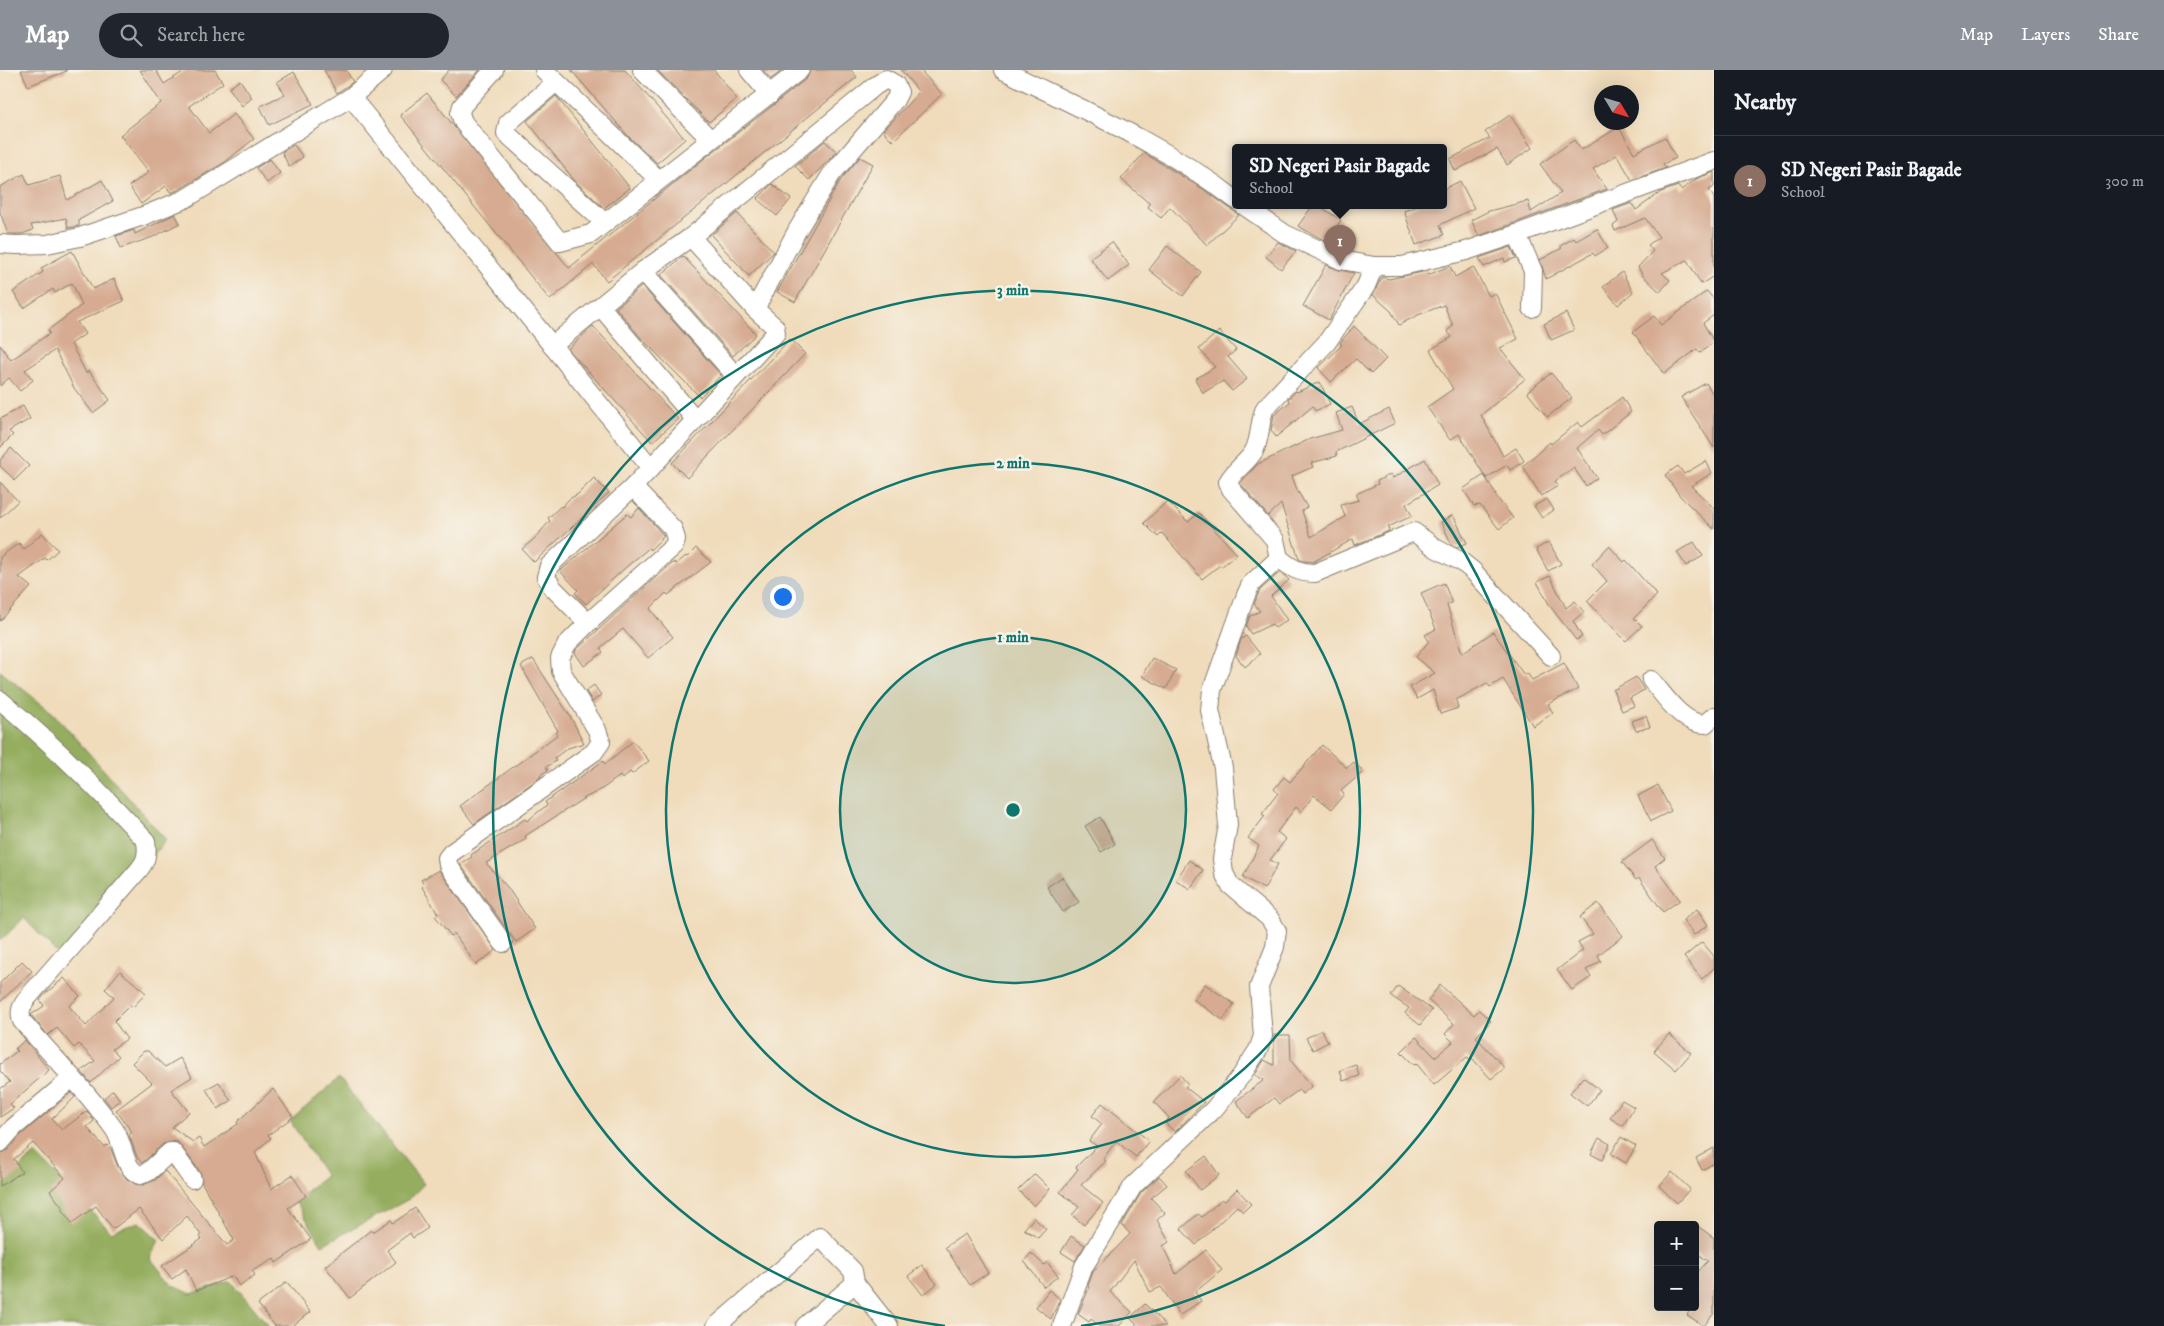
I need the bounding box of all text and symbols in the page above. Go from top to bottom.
search box [99,13,449,58]
text: Map [25,20,69,50]
icon: search [117,21,145,49]
text: Search here [157,24,245,47]
text: Map [1960,24,1993,46]
text: Layers [2021,24,2070,46]
text: Share [2098,24,2139,46]
north arrow [1594,85,1639,130]
text: Nearby [1734,90,1796,116]
popup [1232,144,1447,209]
text: SD Negeri Pasir Bagade [1249,155,1430,178]
text: SD Negeri Pasir Bagade [1781,159,1962,182]
text: 1 [1747,171,1753,191]
text: 300 m [2105,171,2144,191]
text: School [1249,178,1293,198]
text: School [1781,182,1825,202]
pin: 1 [1324,225,1356,266]
text: 3 min [997,281,1029,300]
text: 2 min [996,454,1030,473]
your location [770,584,796,610]
text: 1 min [997,628,1029,647]
centre of rings [1004,801,1022,819]
map controls [1654,1221,1699,1311]
button: + [1654,1221,1699,1266]
button: − [1654,1266,1699,1311]

